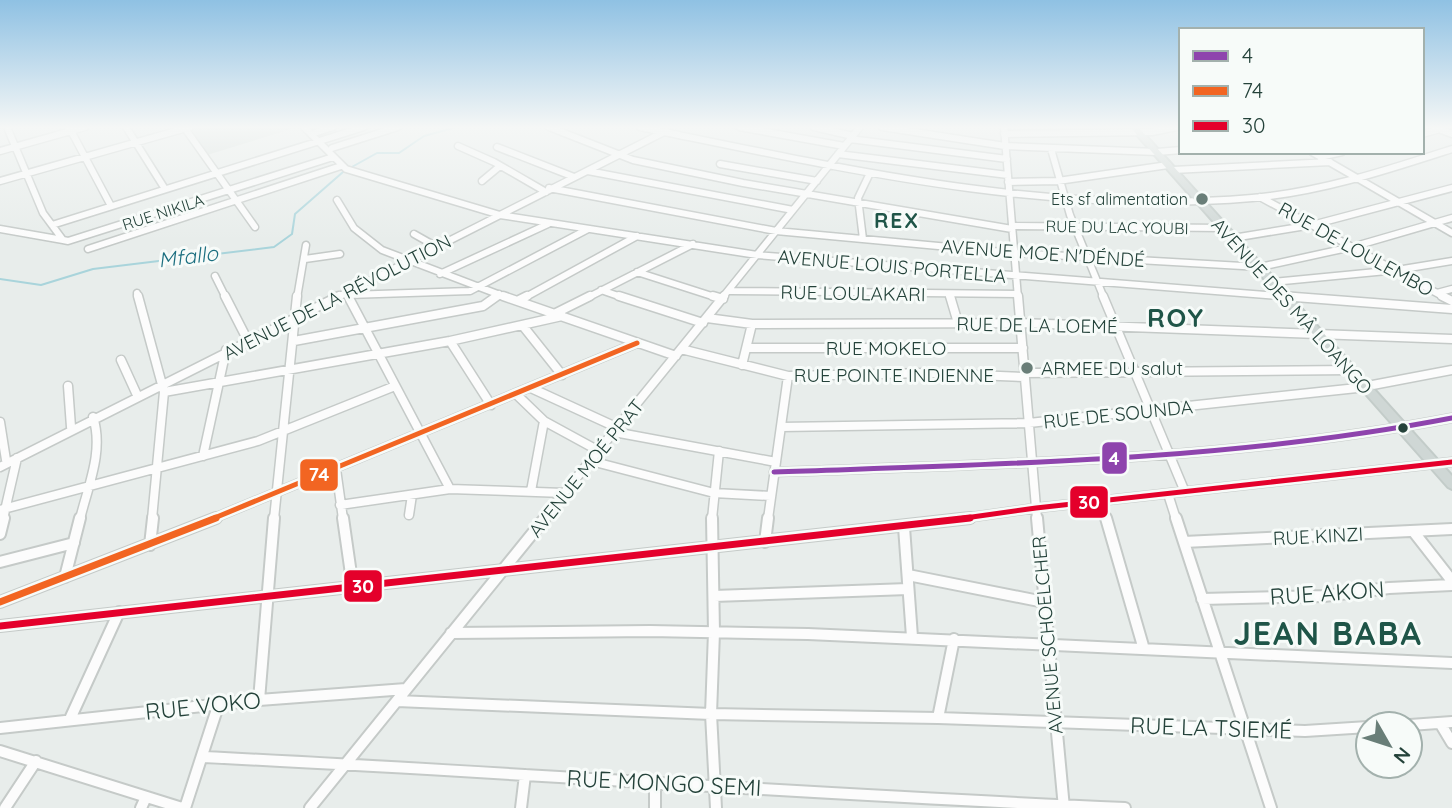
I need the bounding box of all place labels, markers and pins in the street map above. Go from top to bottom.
place label: Ets sf alimentation [1051,189,1188,209]
marker: Ets sf alimentation [1194,191,1210,207]
place label: ARMEE DU salut [1041,356,1183,380]
marker: ARMEE DU salut [1019,360,1035,376]
unlabelled marker [1396,421,1410,435]

